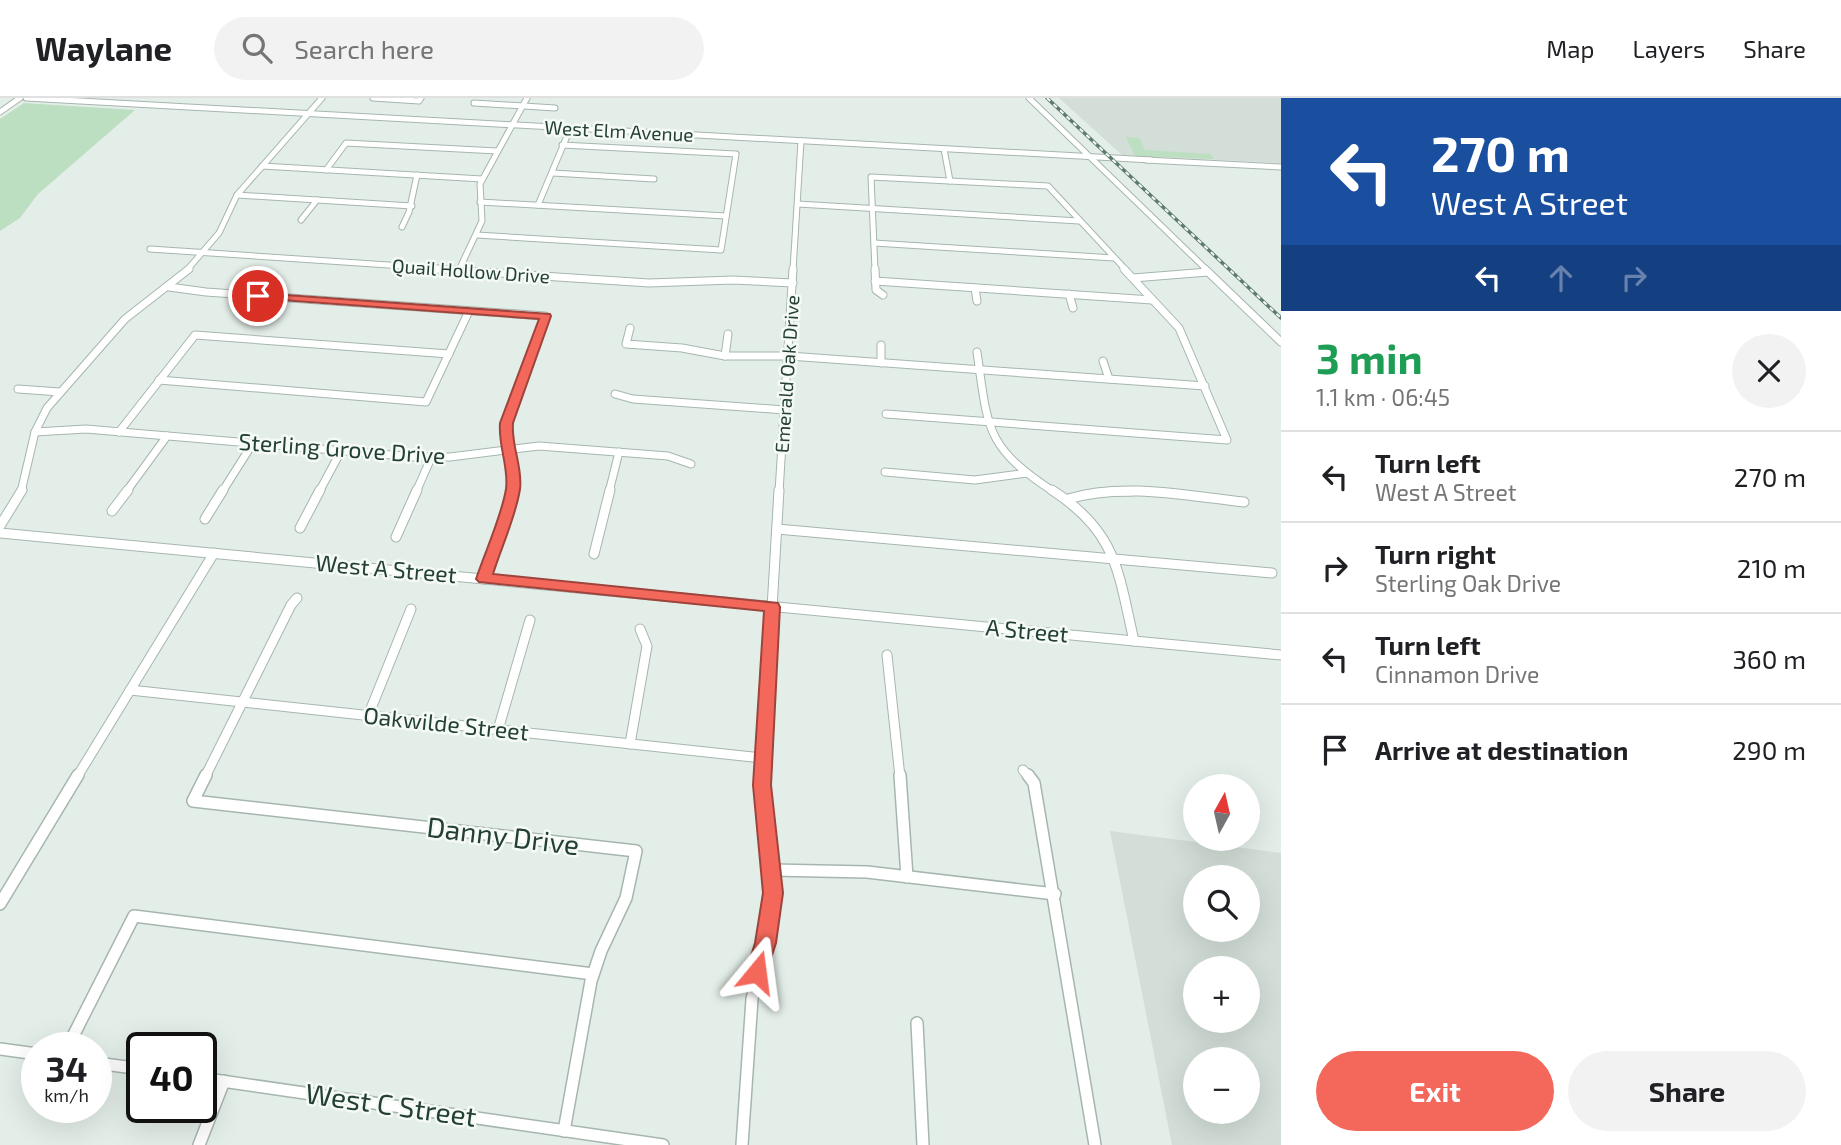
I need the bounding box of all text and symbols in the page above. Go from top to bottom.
search box [214,17,704,80]
text: Waylane [35,28,172,68]
icon: search [238,29,276,67]
text: Search here [294,33,434,64]
text: Map [1546,34,1594,63]
text: Layers [1632,34,1705,63]
text: Share [1743,34,1806,63]
street label: West Elm Avenue [544,115,694,146]
text: 270 m [1431,123,1570,182]
icon: left [1316,126,1407,217]
text: West A Street [1431,183,1628,221]
street label: Quail Hollow Drive [391,254,551,287]
icon: left [1469,259,1507,297]
icon: ahead [1542,259,1580,297]
icon: right [1615,259,1653,297]
pin [228,266,288,326]
icon: arrive [239,277,277,315]
street label: Emerald Oak Drive [770,294,803,454]
text: 3 min [1316,332,1423,382]
button: close [1732,334,1806,408]
text: 1.1 km · 06:45 [1316,383,1450,411]
street label: Sterling Grove Drive [238,427,446,469]
text: Turn left [1375,447,1481,478]
icon: left [1316,458,1354,496]
text: 270 m [1734,461,1806,492]
text: West A Street [1375,478,1517,506]
text: Turn right [1375,538,1496,569]
street label: West A Street [314,548,458,588]
icon: right [1316,549,1354,587]
text: 210 m [1737,552,1806,583]
text: Sterling Oak Drive [1375,569,1561,597]
street label: A Street [985,612,1070,648]
text: Turn left [1375,629,1481,660]
icon: left [1316,640,1354,678]
text: 360 m [1732,643,1806,674]
text: Cinnamon Drive [1375,660,1539,688]
street label: Oakwilde Street [362,700,530,746]
icon: arrive [1316,731,1354,769]
text: Arrive at destination [1375,734,1628,765]
text: 290 m [1732,734,1806,765]
north arrow [1183,774,1260,850]
map controls [1183,774,1260,1124]
street label: Danny Drive [425,809,581,861]
button: search [1183,865,1260,942]
position arrow [720,935,794,1009]
button: + [1183,956,1260,1033]
speed limit sign: 40 [126,1032,217,1123]
text: 34 [45,1047,88,1089]
button: − [1183,1047,1260,1124]
button: Exit [1316,1051,1554,1131]
button: Share [1568,1051,1806,1131]
street label: West C Street [303,1075,479,1133]
text: km/h [44,1084,89,1106]

